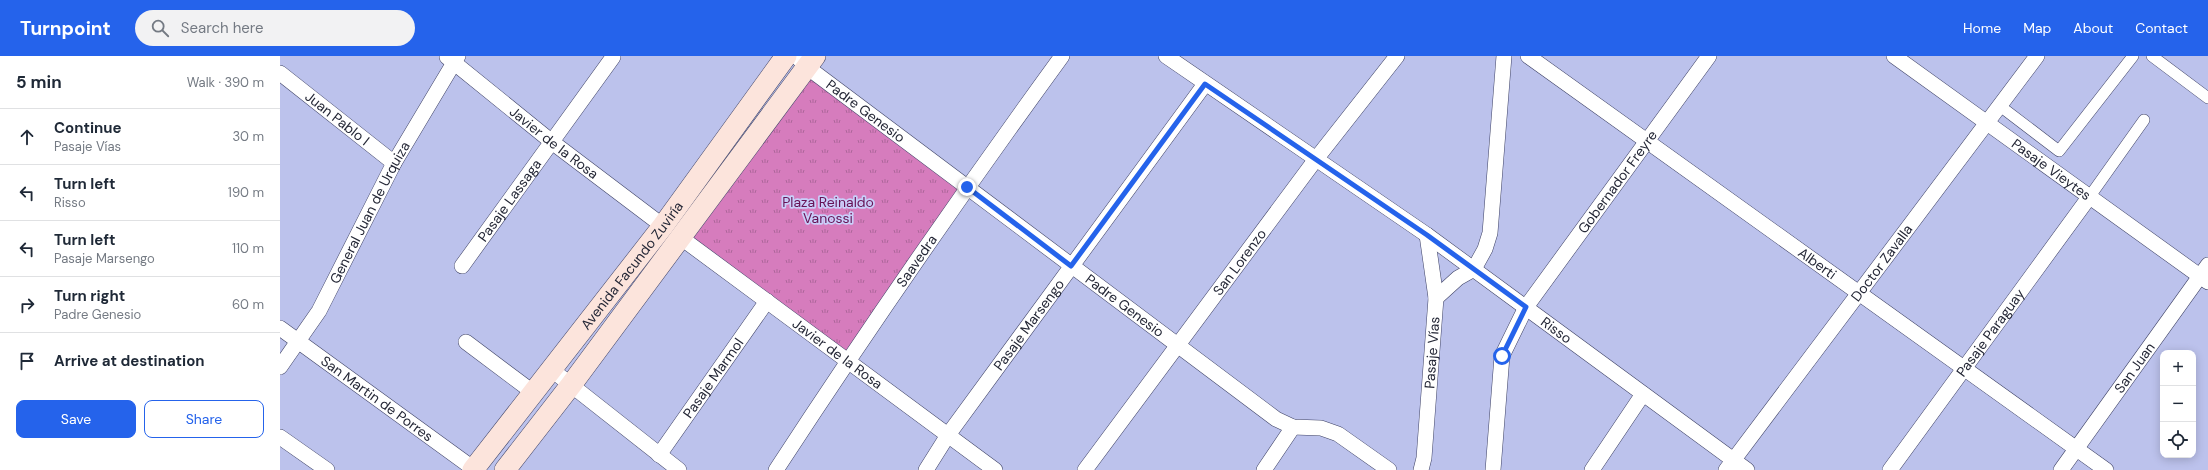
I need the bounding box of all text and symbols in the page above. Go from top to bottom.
search box [135,10,415,46]
text: Turnpoint [20,16,111,41]
icon: search [149,17,171,39]
text: Search here [181,18,264,38]
text: Home [1963,19,2001,37]
text: Map [2023,19,2051,37]
text: About [2073,19,2113,37]
text: Contact [2135,19,2188,37]
text: 5 min [16,71,62,93]
text: Walk · 390 m [187,74,264,91]
street label: Padre Genesio [823,76,909,147]
street label: Juan Pablo I [301,87,373,149]
street label: Javier de la Rosa [506,102,602,183]
text: Continue [54,118,122,138]
icon: ahead [16,126,38,148]
street label: Gobernador Freyre [1574,127,1661,237]
text: 30 m [232,128,264,145]
street label: Pasaje Vieytes [2008,135,2095,204]
text: Pasaje Vías [54,138,121,155]
street label: General Juan de Urquiza [325,138,414,287]
street label: Pasaje Lassaga [474,156,545,245]
text: Turn left [54,174,115,194]
route end [958,178,976,196]
icon: left [16,182,38,204]
text: 190 m [228,184,264,201]
park label: Plaza Reinaldo Vanossi [782,193,874,227]
text: Risso [54,194,86,211]
street label: Avenida Facundo Zuviría [577,198,687,333]
street label: Doctor Zavalla [1847,221,1916,305]
street label: San Lorenzo [1209,225,1270,299]
text: Turn left [54,230,115,250]
street label: Saavedra [892,231,941,291]
icon: left [16,238,38,260]
text: 110 m [232,240,264,257]
street label: Alberti [1795,243,1840,283]
text: Pasaje Marsengo [54,250,155,267]
street label: Padre Genesio [1082,270,1168,341]
street label: Pasaje Marsengo [989,276,1068,374]
street label: Pasaje Paraguay [1952,285,2028,380]
text: Turn right [54,286,125,306]
icon: right [16,294,38,316]
text: 60 m [232,296,264,313]
text: Padre Genesio [54,306,141,323]
street label: Risso [1537,313,1575,347]
street label: Javier de la Rosa [789,314,886,393]
street label: Pasaje Vías [1420,316,1444,389]
street label: Pasaje Marmol [679,335,747,422]
street label: San Juan [2110,339,2159,397]
route start [1493,347,1511,365]
icon: arrive [16,350,38,372]
map controls [2160,350,2196,458]
button: + [2160,350,2196,386]
text: Arrive at destination [54,351,205,371]
street label: San Martin de Porres [317,352,437,445]
button: − [2160,386,2196,422]
button: Save [16,400,136,438]
button: Share [144,400,264,438]
button: locate [2160,422,2196,458]

